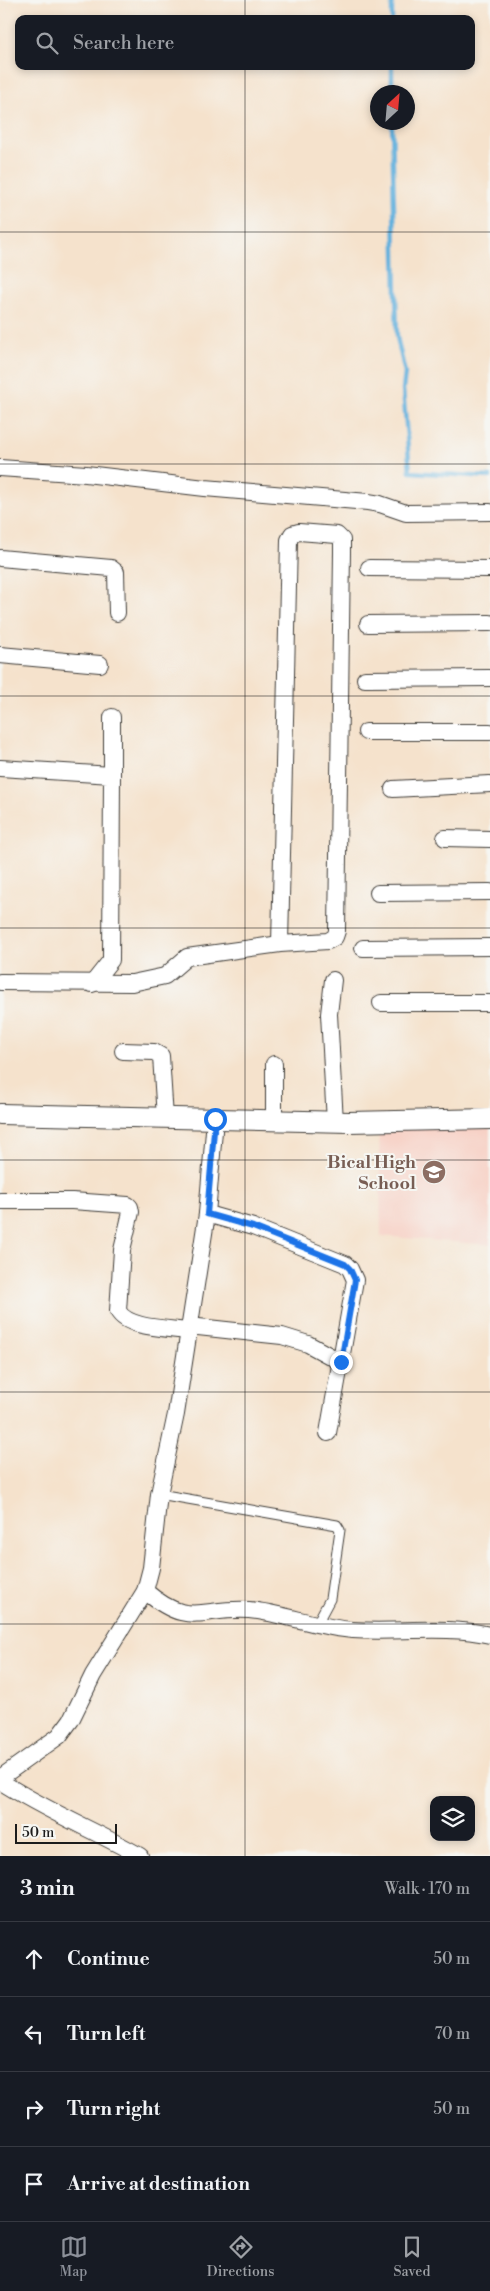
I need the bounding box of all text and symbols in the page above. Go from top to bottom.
search box [15,15,475,70]
icon: search [33,29,61,57]
text: Search here [73,31,174,55]
north arrow [370,85,415,130]
route start [204,1108,227,1131]
place label: Bical High School [327,1151,416,1195]
school or university icon: Bical High School [421,1159,447,1185]
route end [330,1351,353,1374]
map controls [430,1796,475,1841]
button: layers [430,1796,475,1841]
scale bar [15,1821,118,1844]
text: 50 m [22,1824,54,1842]
text: 3 min [20,1876,75,1902]
text: Walk · 170 m [384,1879,470,1899]
icon: ahead [20,1945,48,1973]
text: Continue [67,1947,150,1971]
text: 50 m [433,1949,470,1969]
icon: left [20,2020,48,2048]
text: Turn left [67,2022,146,2046]
text: 70 m [434,2024,470,2044]
icon: right [20,2095,48,2123]
text: Turn right [67,2097,160,2121]
text: 50 m [433,2099,470,2119]
icon: arrive [20,2170,48,2198]
text: Arrive at destination [67,2172,250,2196]
tab: Map [60,2233,88,2281]
tab: Directions [207,2233,274,2281]
tab: Saved [394,2233,430,2281]

